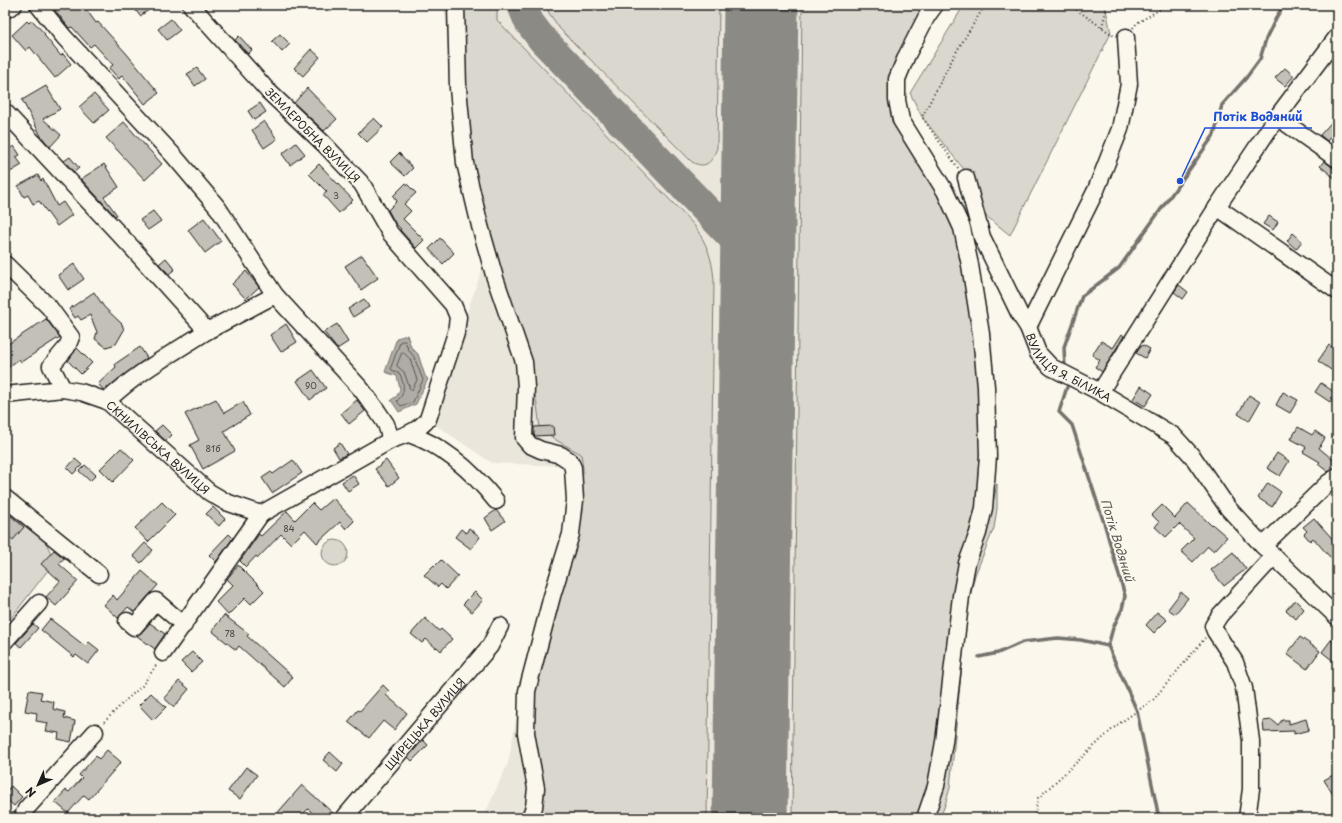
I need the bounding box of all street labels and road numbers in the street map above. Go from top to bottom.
street label: ЗЕМЛЕРОБНА ВУЛИЦЯ [261,83,364,186]
street label: ВУЛИЦЯ Я. БІЛИКА [1023,330,1115,406]
street label: СКНИЛІВСЬКА ВУЛИЦЯ [103,396,214,498]
street label: ЩИРЕЦЬКА ВУЛИЦЯ [380,674,468,773]

